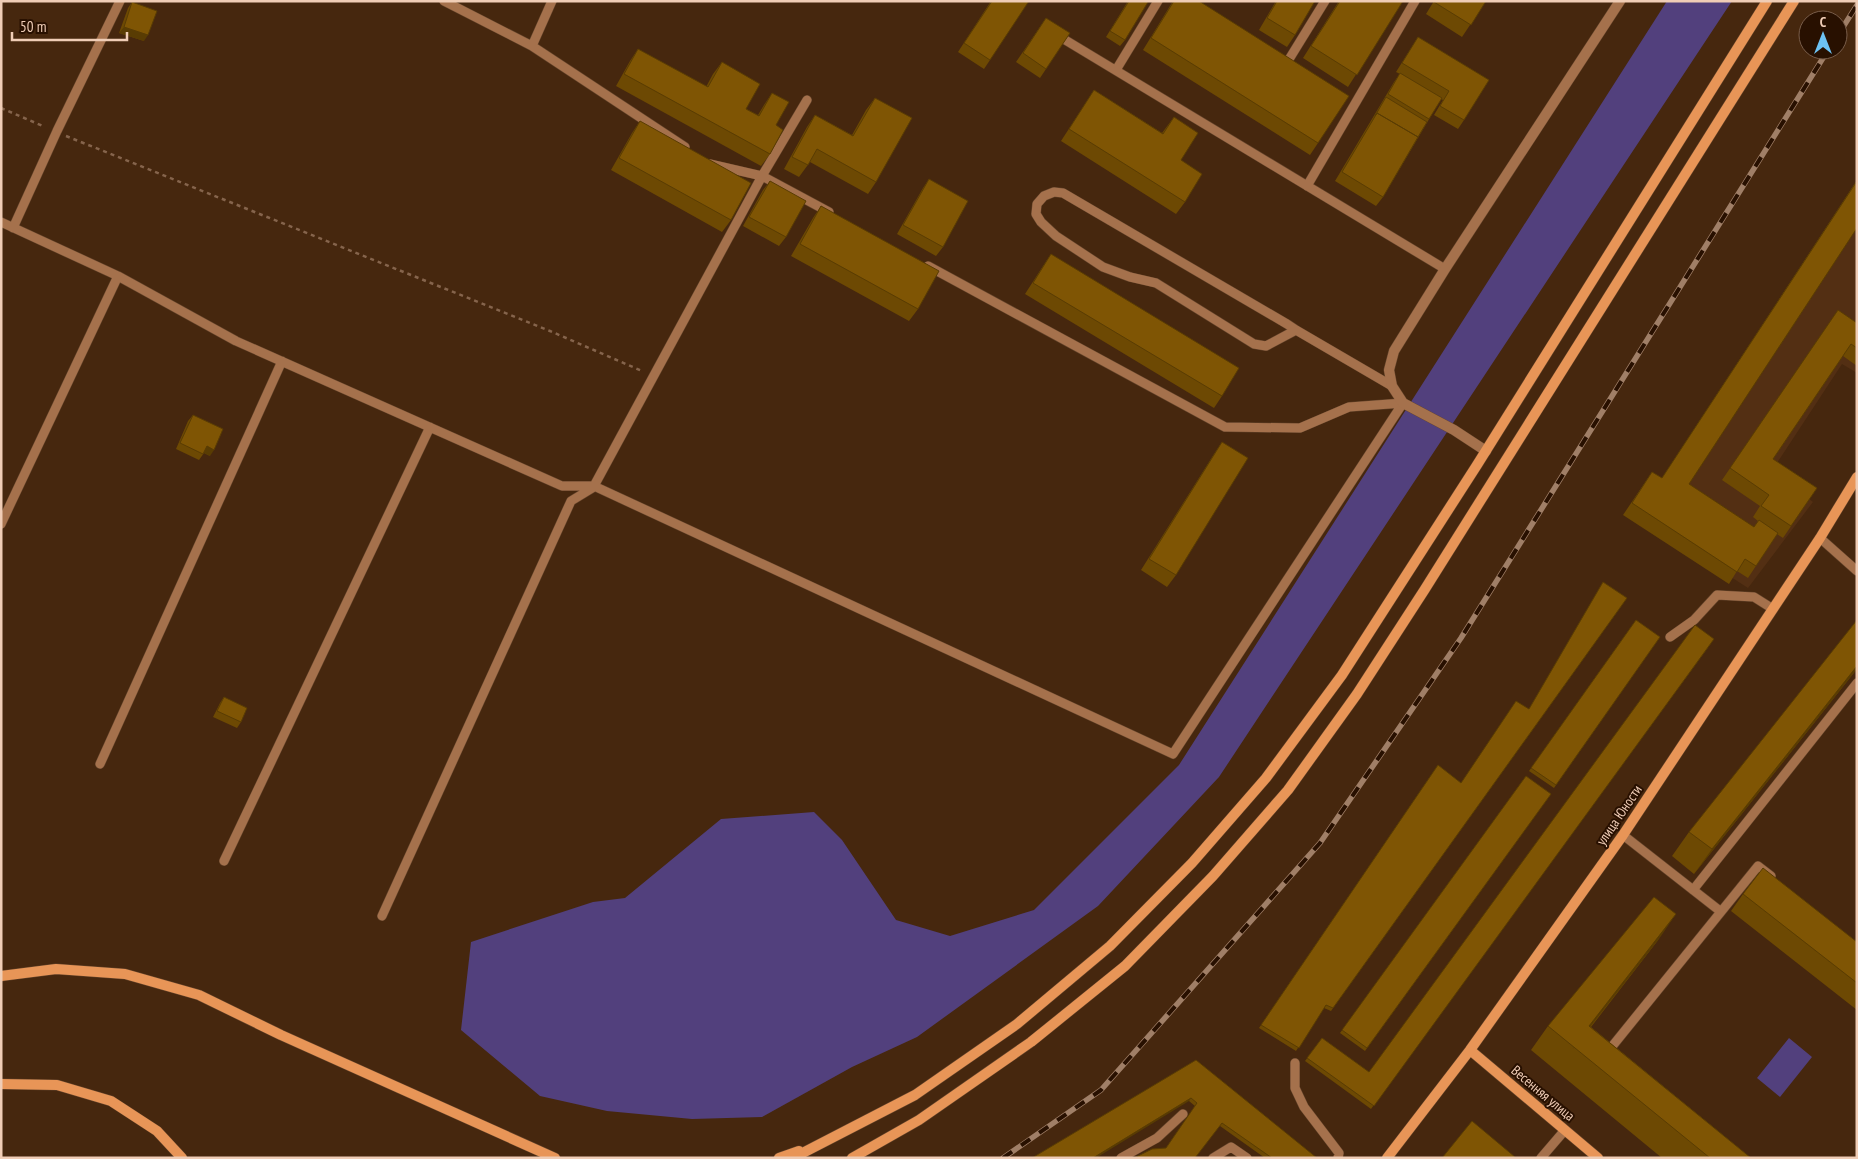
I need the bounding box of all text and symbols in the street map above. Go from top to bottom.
scale bar [12,10,128,42]
north arrow [1798,10,1848,60]
text: С [1820,13,1827,31]
text: 50 m [20,17,46,36]
street label: улица Юности [1592,781,1646,849]
street label: Весенняя улица [1508,1061,1578,1125]

